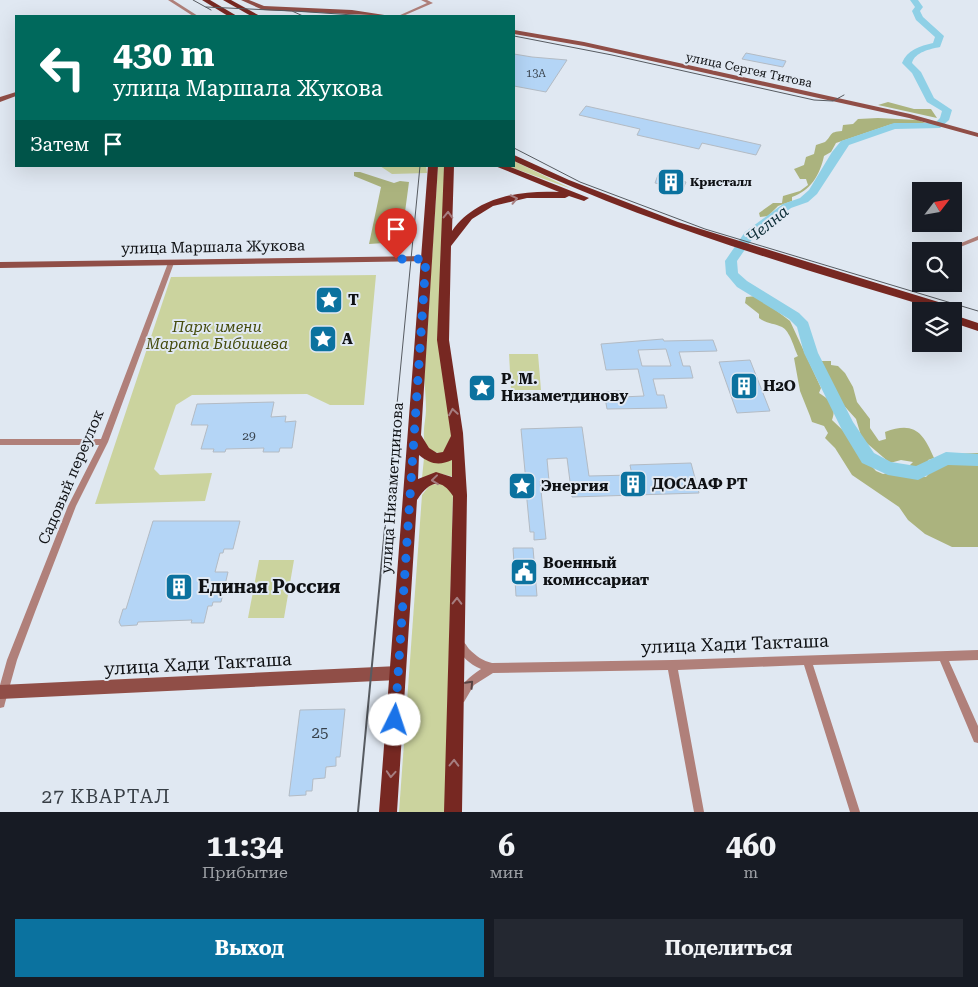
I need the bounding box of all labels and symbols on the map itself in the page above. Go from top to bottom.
street label: улица Сергея Титова [685,50,814,90]
house number: 13А [526,67,546,80]
building icon: Кристалл [656,167,686,197]
place label: Кристалл [690,175,752,189]
north arrow [912,182,962,232]
one-way arrow [509,194,518,204]
water label: Челна [742,201,793,247]
pin [375,208,417,259]
one-way arrow [443,211,453,218]
street label: улица Маршала Жукова [121,236,305,258]
place icon: Т [314,285,344,315]
place label: Т [348,291,359,309]
park label: Парк имени Марата Бибишева [145,318,288,353]
place icon: А [308,324,338,354]
place label: А [342,330,353,348]
place label: Р. М. Низаметдинову [501,370,628,405]
building icon: H2O [729,371,759,401]
place icon: Р. М. Низаметдинову [467,373,497,403]
place label: H2O [763,377,796,395]
street label: улица Низаметдинова [377,402,407,574]
street label: Садовый переулок [34,406,108,547]
one-way arrow [449,407,459,416]
house number: 29 [242,429,256,443]
building icon: ДОСААФ РТ [618,469,648,499]
place icon: Энергия [507,471,537,501]
one-way arrow [430,474,438,485]
place label: ДОСААФ РТ [652,475,748,493]
place label: Энергия [541,477,609,495]
place label: Военный комиссариат [543,554,649,589]
public building icon: Военный комиссариат [509,557,539,587]
building icon: Единая Россия [164,572,194,602]
place label: Единая Россия [198,576,340,597]
one-way arrow [452,597,463,605]
street label: улица Хади Такташа [641,630,829,657]
street label: улица Хади Такташа [104,648,293,679]
one-way arrow [465,681,474,690]
position arrow [368,693,420,745]
house number: 25 [312,724,328,742]
one-way arrow [449,759,459,767]
one-way arrow [385,771,396,779]
district label: 27 КВАРТАЛ [42,785,170,808]

